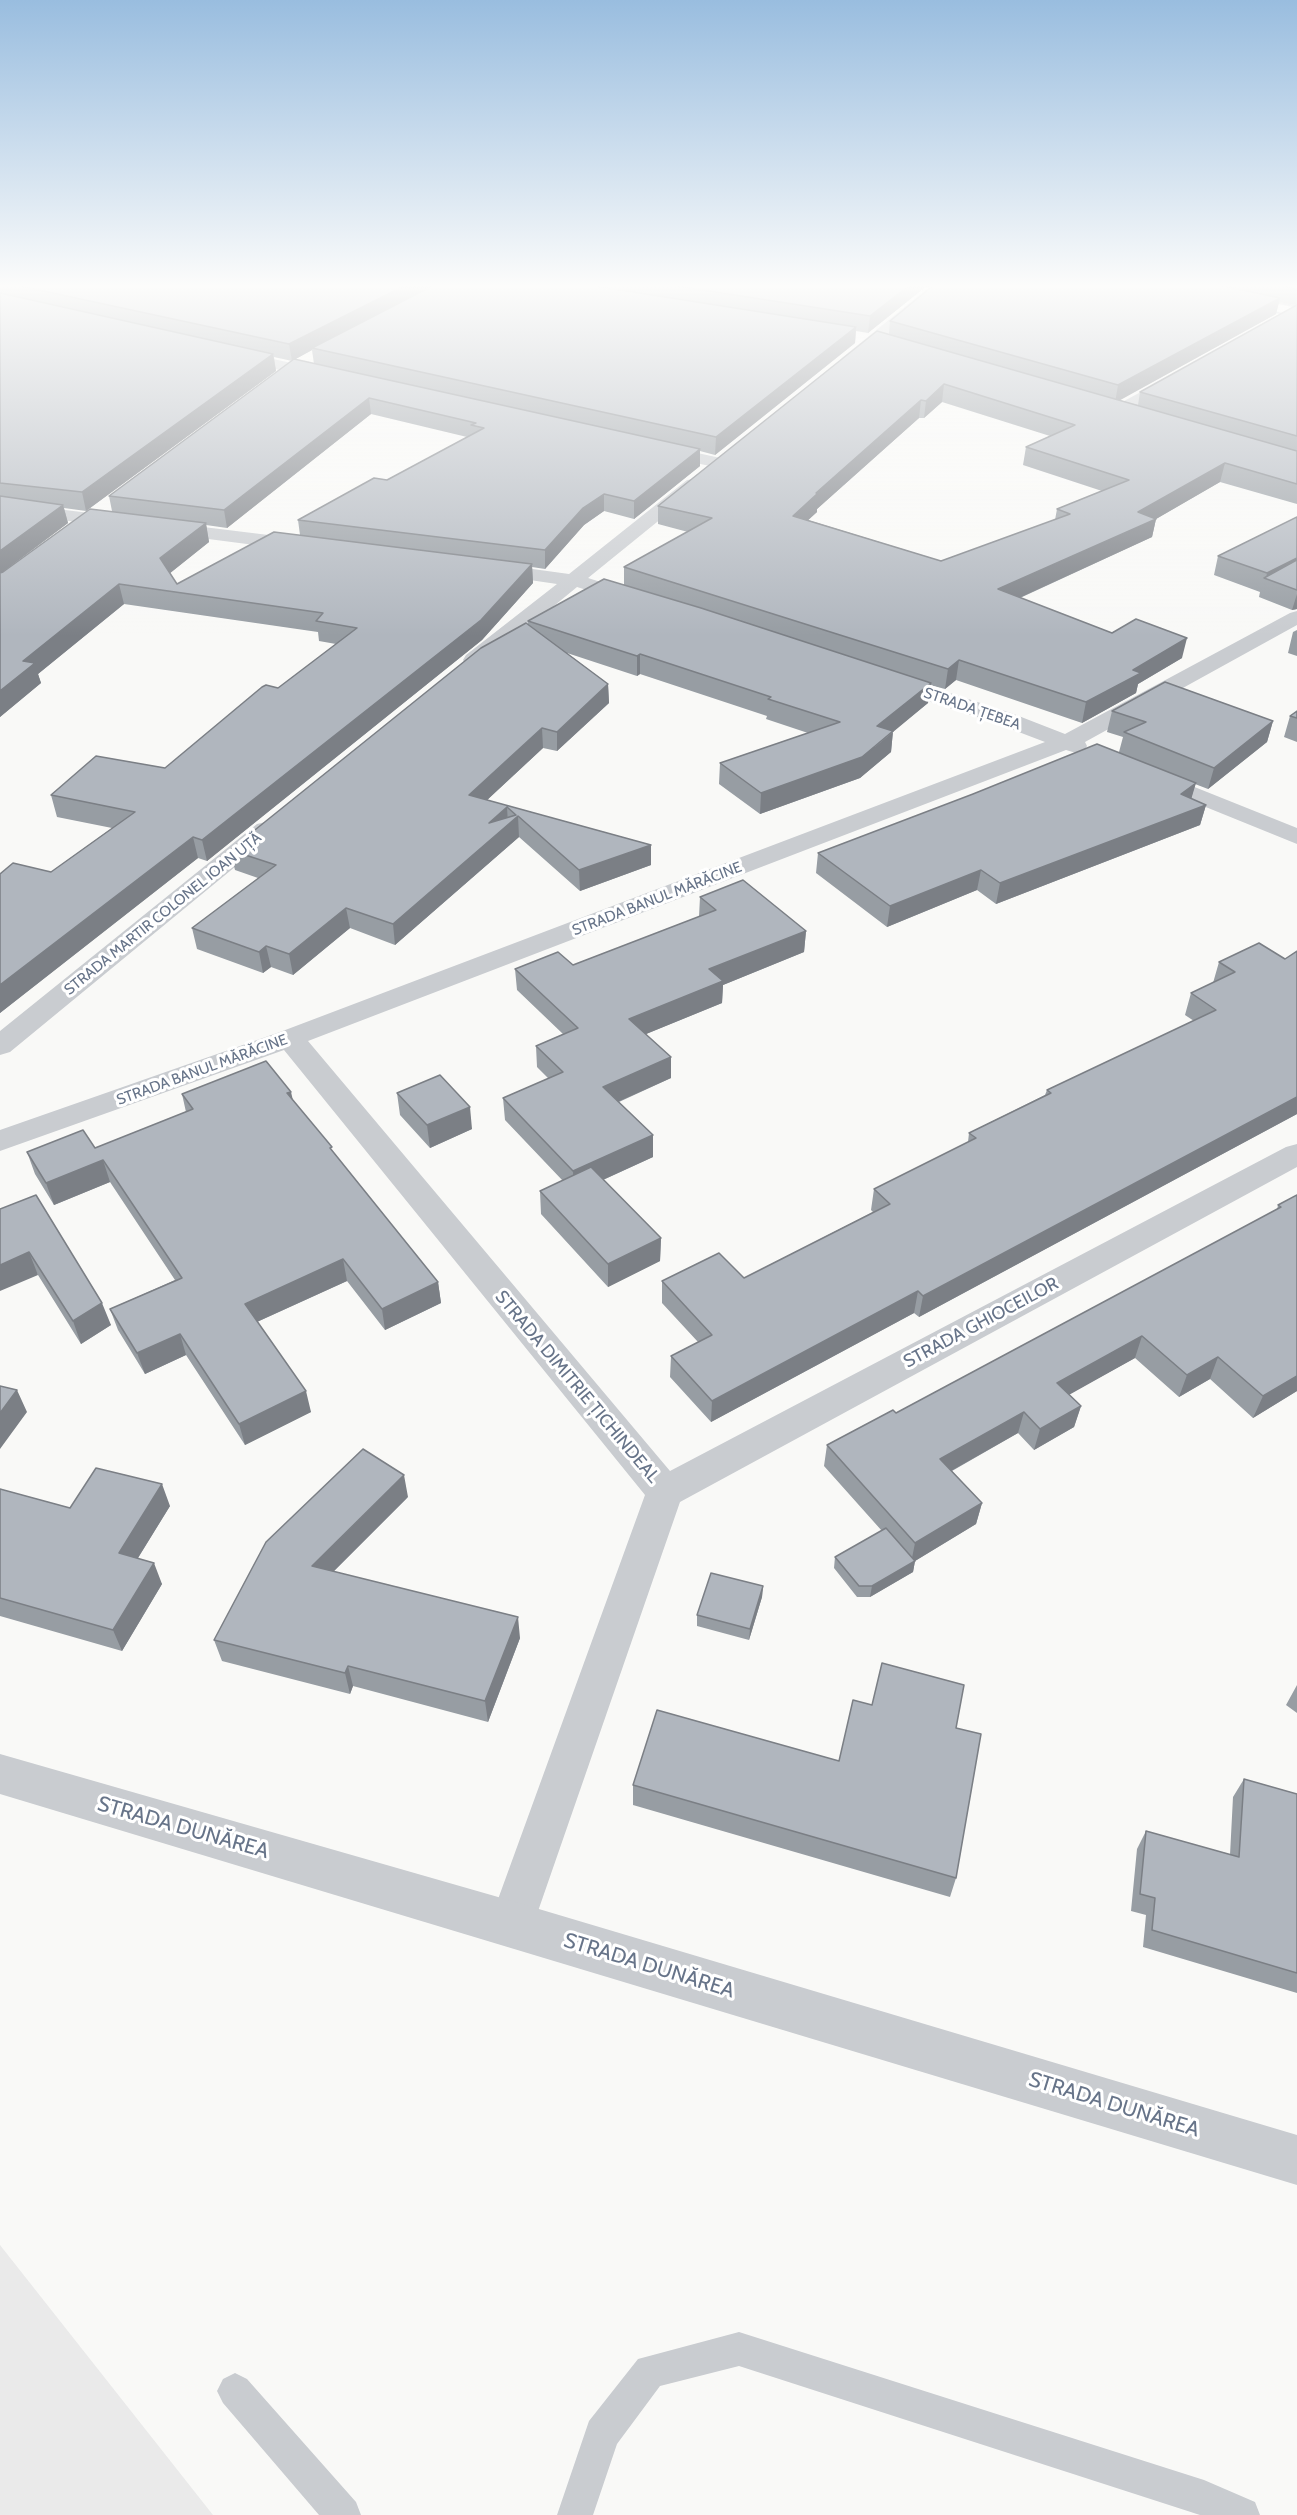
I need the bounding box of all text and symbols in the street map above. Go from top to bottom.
street label: STRADA ȚEBEA [921,684,1023,734]
street label: STRADA MARTIR COLONEL IOAN UȚĂ [61,829,265,999]
street label: STRADA BANUL MĂRĂCINE [570,858,744,940]
street label: STRADA BANUL MĂRĂCINE [114,1031,290,1109]
street label: STRADA GHIOCEILOR [900,1273,1062,1373]
street label: STRADA DIMITRIE ȚICHINDEAL [490,1287,664,1487]
street label: STRADA DUNĂREA [94,1791,272,1865]
street label: STRADA DUNĂREA [561,1928,737,2004]
street label: STRADA DUNĂREA [1026,2067,1202,2143]

